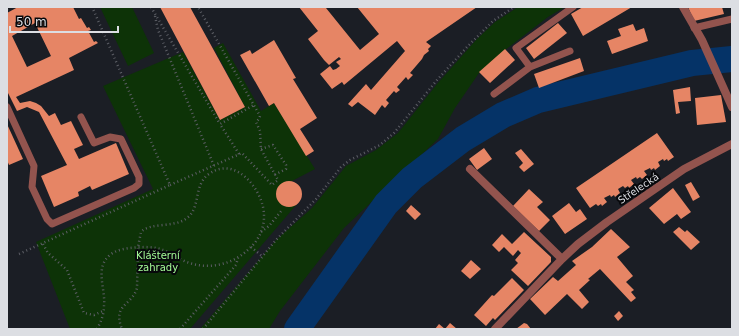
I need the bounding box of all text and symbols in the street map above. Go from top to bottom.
scale bar [10,8,118,34]
text: 50 m [16,15,47,29]
street label: Střelecká [616,171,661,206]
park label: Klášterní zahrady [136,250,181,273]

